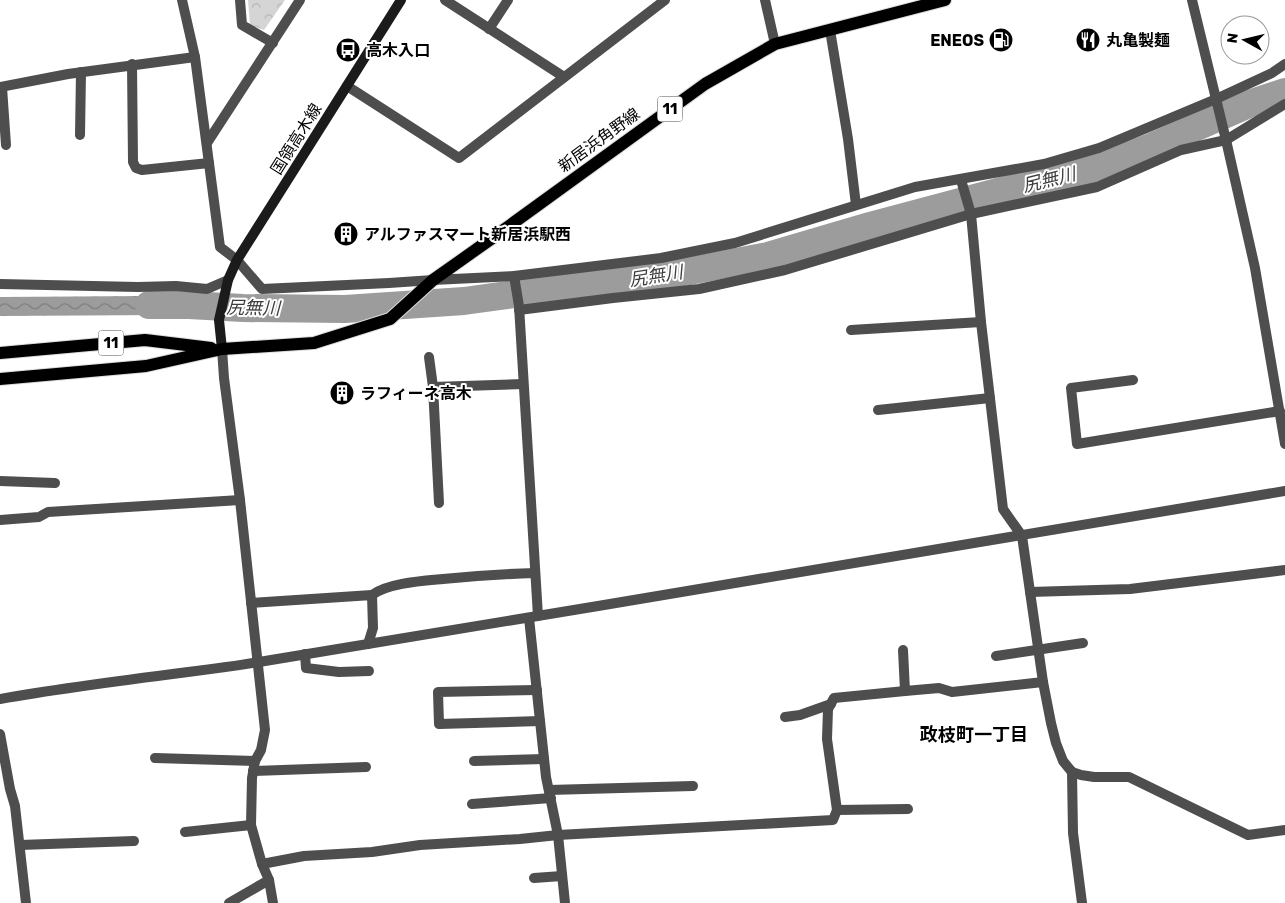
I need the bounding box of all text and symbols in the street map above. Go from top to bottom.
north arrow [1220,15,1270,65]
fuel station icon: ENEOS [988,27,1014,53]
restaurant icon: 丸亀製麺 [1075,27,1101,53]
place label: ENEOS [930,31,984,50]
place label: 丸亀製麺 [1106,31,1170,50]
text: N [1224,32,1242,44]
bus stop icon: 高木入口 [335,37,361,63]
place label: 高木入口 [366,41,430,60]
road number: 11 [658,96,682,122]
street label: 国領高木線 [267,100,325,178]
street label: 新居浜角野線 [555,104,643,176]
water label: 尻無川 [1020,162,1080,197]
building icon: アルファスマート新居浜駅西 [333,221,359,247]
place label: アルファスマート新居浜駅西 [364,225,571,244]
water label: 尻無川 [628,261,686,291]
water label: 尻無川 [226,297,282,320]
road number: 11 [98,330,124,356]
building icon: ラフィーネ高木 [329,380,355,406]
place label: ラフィーネ高木 [360,384,472,403]
district label: 政枝町一丁目 [920,724,1028,746]

